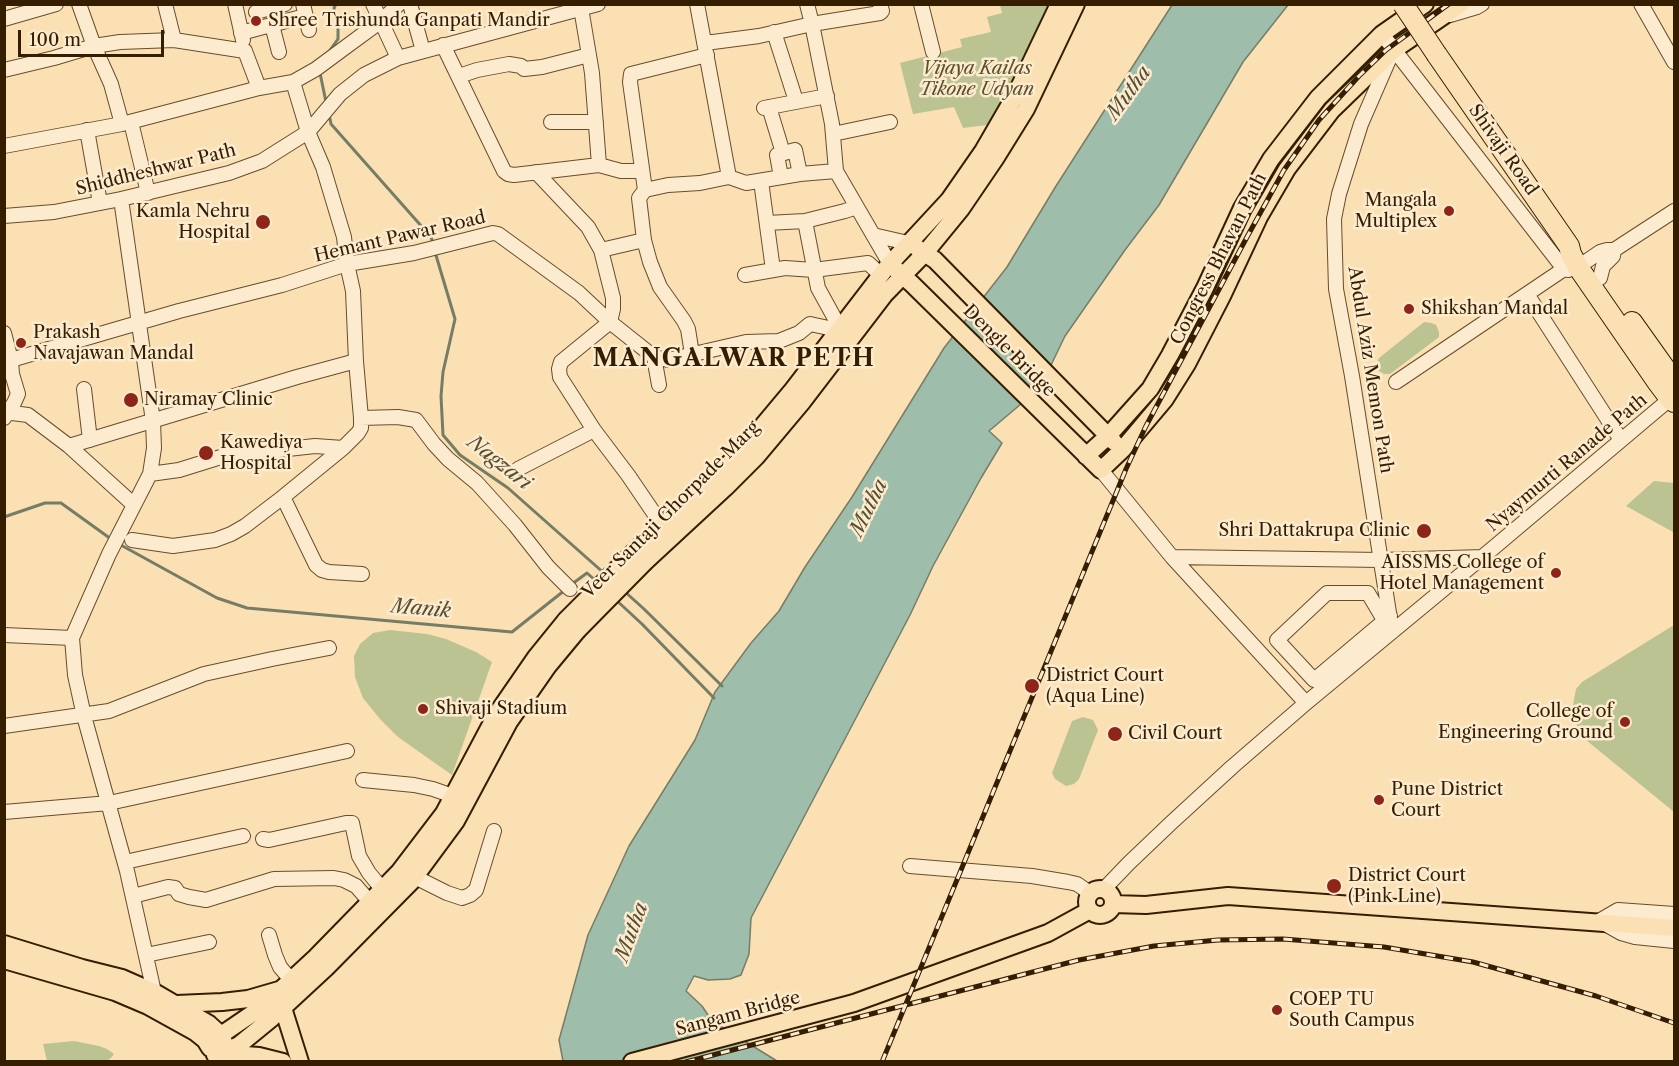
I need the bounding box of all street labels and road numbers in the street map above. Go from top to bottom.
street label: Shivaji Road [1464,100,1542,200]
street label: Shiddheshwar Path [74,140,238,200]
street label: Congress Bhavan Path [1166,170,1272,348]
street label: Hemant Pawar Road [312,207,488,267]
street label: Abdul Aziz Memon Path [1343,265,1397,475]
street label: Dengle Bridge [958,300,1060,402]
street label: Nyaymurti Ranade Path [1482,389,1652,537]
street label: Veer Santaji Ghorpade Marg [578,417,764,603]
street label: Sangam Bridge [673,987,803,1041]

